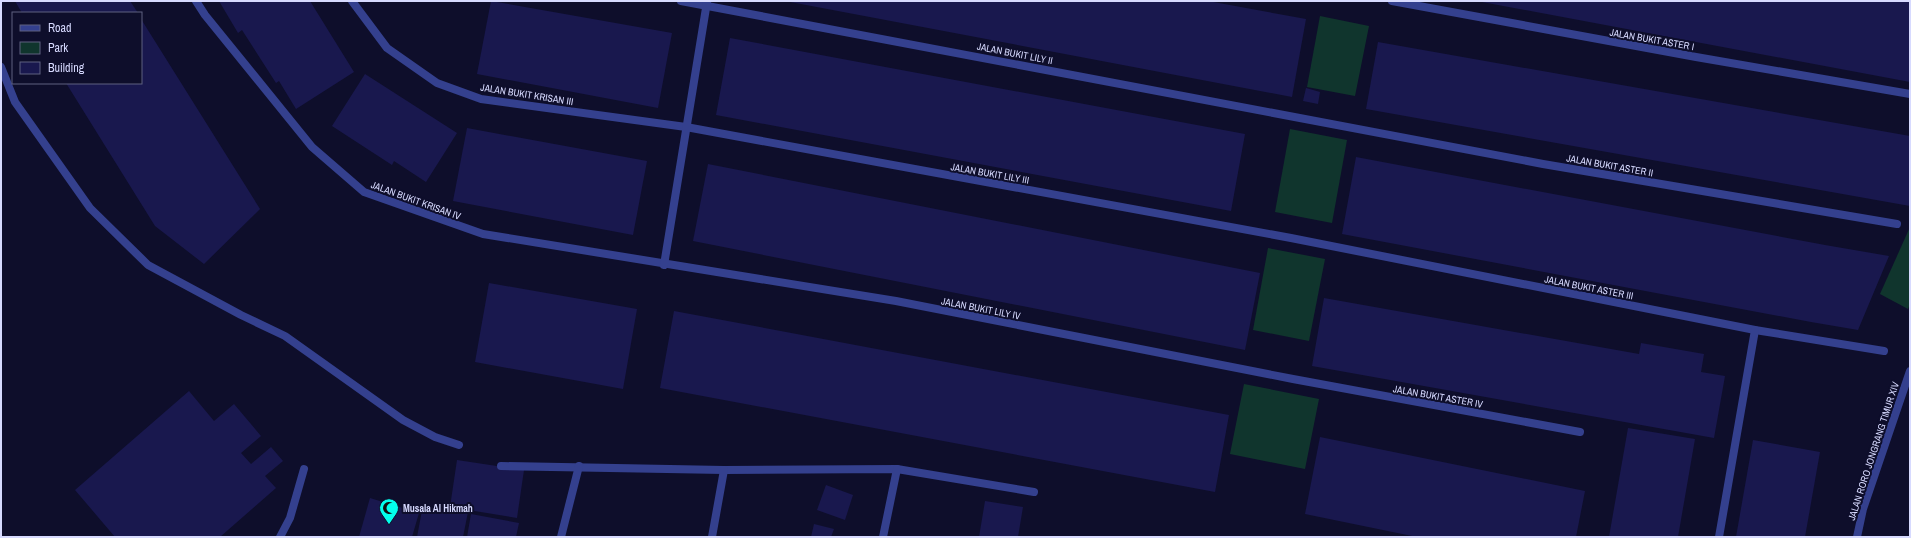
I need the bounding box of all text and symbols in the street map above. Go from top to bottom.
legend [12,12,142,84]
text: Road [48,20,72,36]
street label: JALAN BUKIT ASTER I [1609,26,1695,53]
text: Park [48,40,68,56]
street label: JALAN BUKIT LILY II [976,40,1054,67]
text: Building [48,60,85,76]
street label: JALAN BUKIT KRISAN III [480,81,574,108]
street label: JALAN BUKIT ASTER II [1566,151,1654,180]
street label: JALAN BUKIT LILY III [950,160,1030,187]
street label: JALAN BUKIT KRISAN IV [369,178,463,223]
street label: JALAN BUKIT ASTER III [1543,273,1634,302]
street label: JALAN BUKIT LILY IV [940,294,1022,323]
street label: JALAN RORO JONGRANG TIMUR XIV [1845,380,1902,522]
street label: JALAN BUKIT ASTER IV [1392,382,1484,411]
mosque icon: Musala Al Hikmah [378,497,400,525]
place label: Musala Al Hikmah [403,502,473,515]

